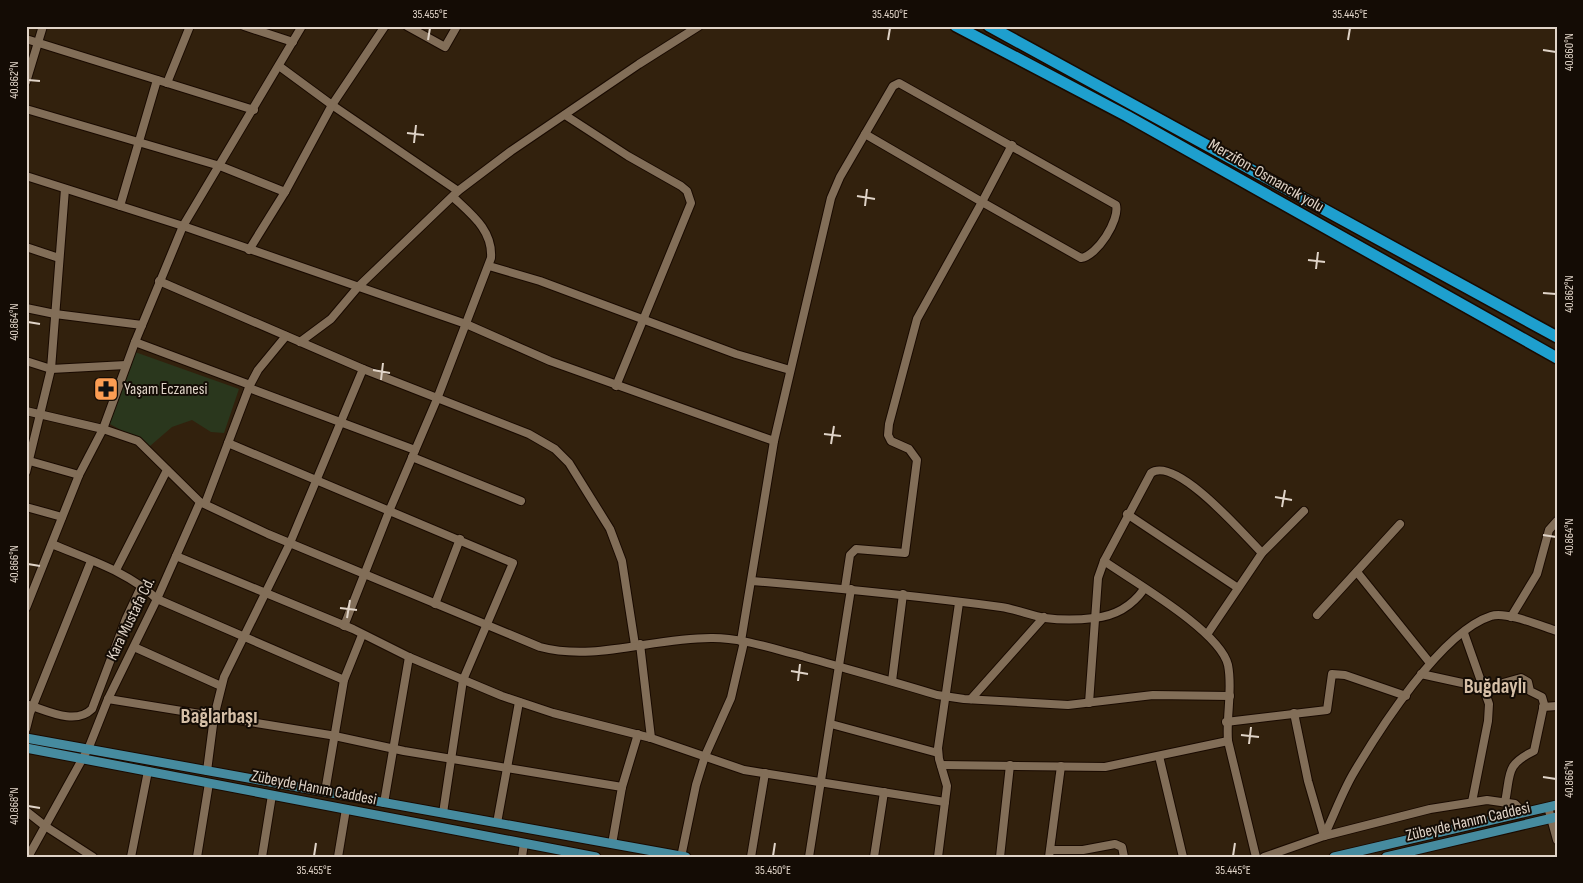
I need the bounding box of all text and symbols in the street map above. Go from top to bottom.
text: 35.455°E [412,7,448,22]
text: 35.450°E [872,7,908,22]
text: 35.445°E [1332,7,1368,22]
text: 40.860°N [1562,33,1577,71]
text: 40.862°N [7,61,22,99]
street label: Merzifon-Osmancık yolu [1205,135,1327,217]
text: 40.862°N [1562,275,1577,313]
text: 40.864°N [7,303,22,341]
pharmacy icon: Yaşam Eczanesi [93,376,119,402]
place label: Yaşam Eczanesi [124,380,208,399]
text: 40.864°N [1562,518,1577,556]
text: 40.866°N [7,545,22,583]
street label: Kara Mustafa Cd. [103,575,159,663]
district label: Buğdaylı [1464,674,1526,699]
district label: Bağlarbaşı [181,704,257,729]
text: 40.866°N [1562,760,1577,798]
street label: Zübeyde Hanım Caddesi [250,767,378,809]
text: 40.868°N [7,787,22,825]
street label: Zübeyde Hanım Caddesi [1404,798,1532,846]
text: 35.455°E [296,863,332,878]
text: 35.450°E [755,863,791,878]
text: 35.445°E [1215,863,1251,878]

